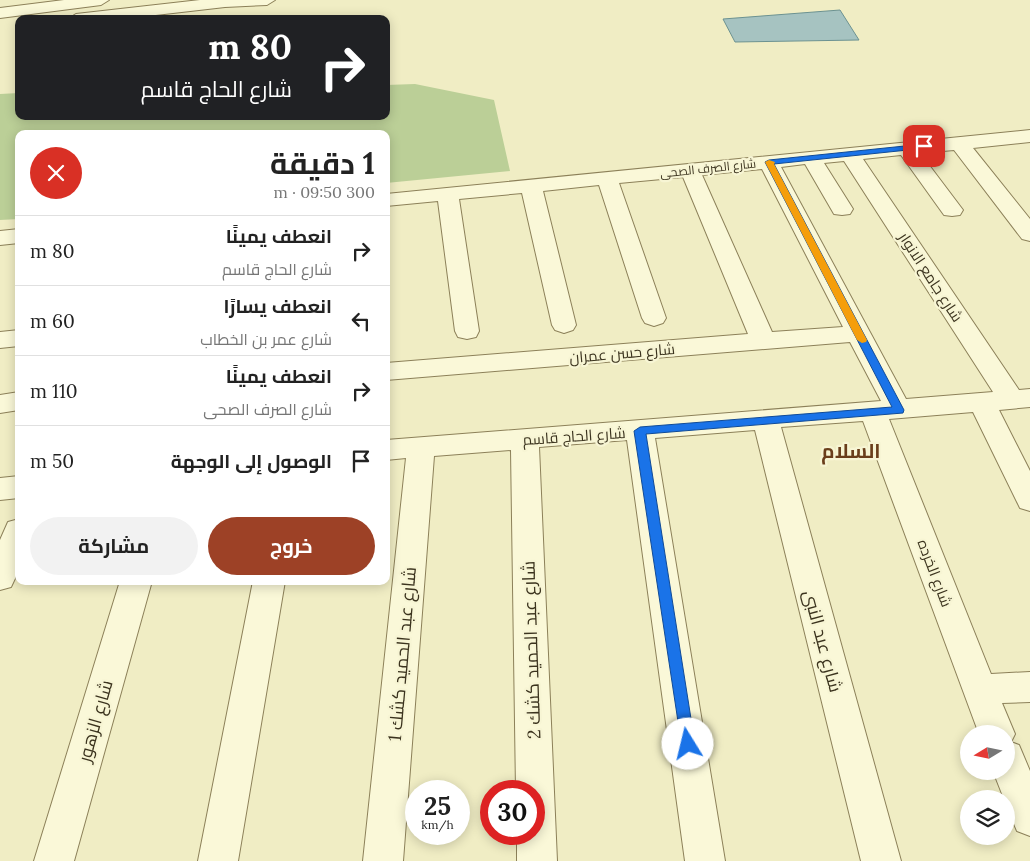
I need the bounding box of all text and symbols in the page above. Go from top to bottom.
text: 80 m [208,24,292,69]
icon: right [310,35,375,100]
text: شارع الحاج قاسم [141,75,292,103]
pin [903,125,945,167]
icon: arrive [910,132,938,160]
text: 1 دقيقة [270,144,375,182]
button: close [30,147,82,199]
street label: شارع الصرف الصحى [659,155,757,181]
text: 300 m · 09:50 [273,182,375,202]
text: انعطف يمينًا [226,224,332,248]
street label: شارع جامع الانوار [893,228,967,327]
icon: right [347,237,375,265]
text: 80 m [30,239,74,263]
text: شارع الحاج قاسم [222,259,332,279]
text: انعطف يسارًا [223,294,332,318]
icon: left [347,307,375,335]
text: 60 m [30,309,75,333]
text: شارع عمر بن الخطاب [200,329,332,349]
street label: شارع حسن عمران [568,339,676,369]
text: انعطف يمينًا [226,364,332,388]
icon: right [347,377,375,405]
text: 110 m [30,379,78,403]
text: شارع الصرف الصحى [203,399,332,419]
street label: شارع الحاج قاسم [522,423,626,451]
district label: السلام [821,438,881,465]
icon: arrive [347,447,375,475]
text: 50 m [30,449,74,473]
text: الوصول إلى الوجهة [171,449,332,473]
button: مشاركة [30,517,198,575]
button: خروج [208,517,375,575]
street label: شارع الخرده [912,537,957,610]
street label: شارع عبد الحميد كشك 2 [516,561,547,739]
street label: شارع عبد الحميد كشك 1 [383,566,422,742]
street label: شارع عبد النبى [797,587,848,695]
street label: شارع الزهور [72,677,119,766]
position arrow [661,717,713,769]
north arrow [960,725,1015,780]
map controls [960,725,1015,845]
speed limit sign: 30 [480,780,545,845]
text: 25 [424,790,451,822]
button: layers [960,790,1015,845]
text: km/h [421,817,454,832]

